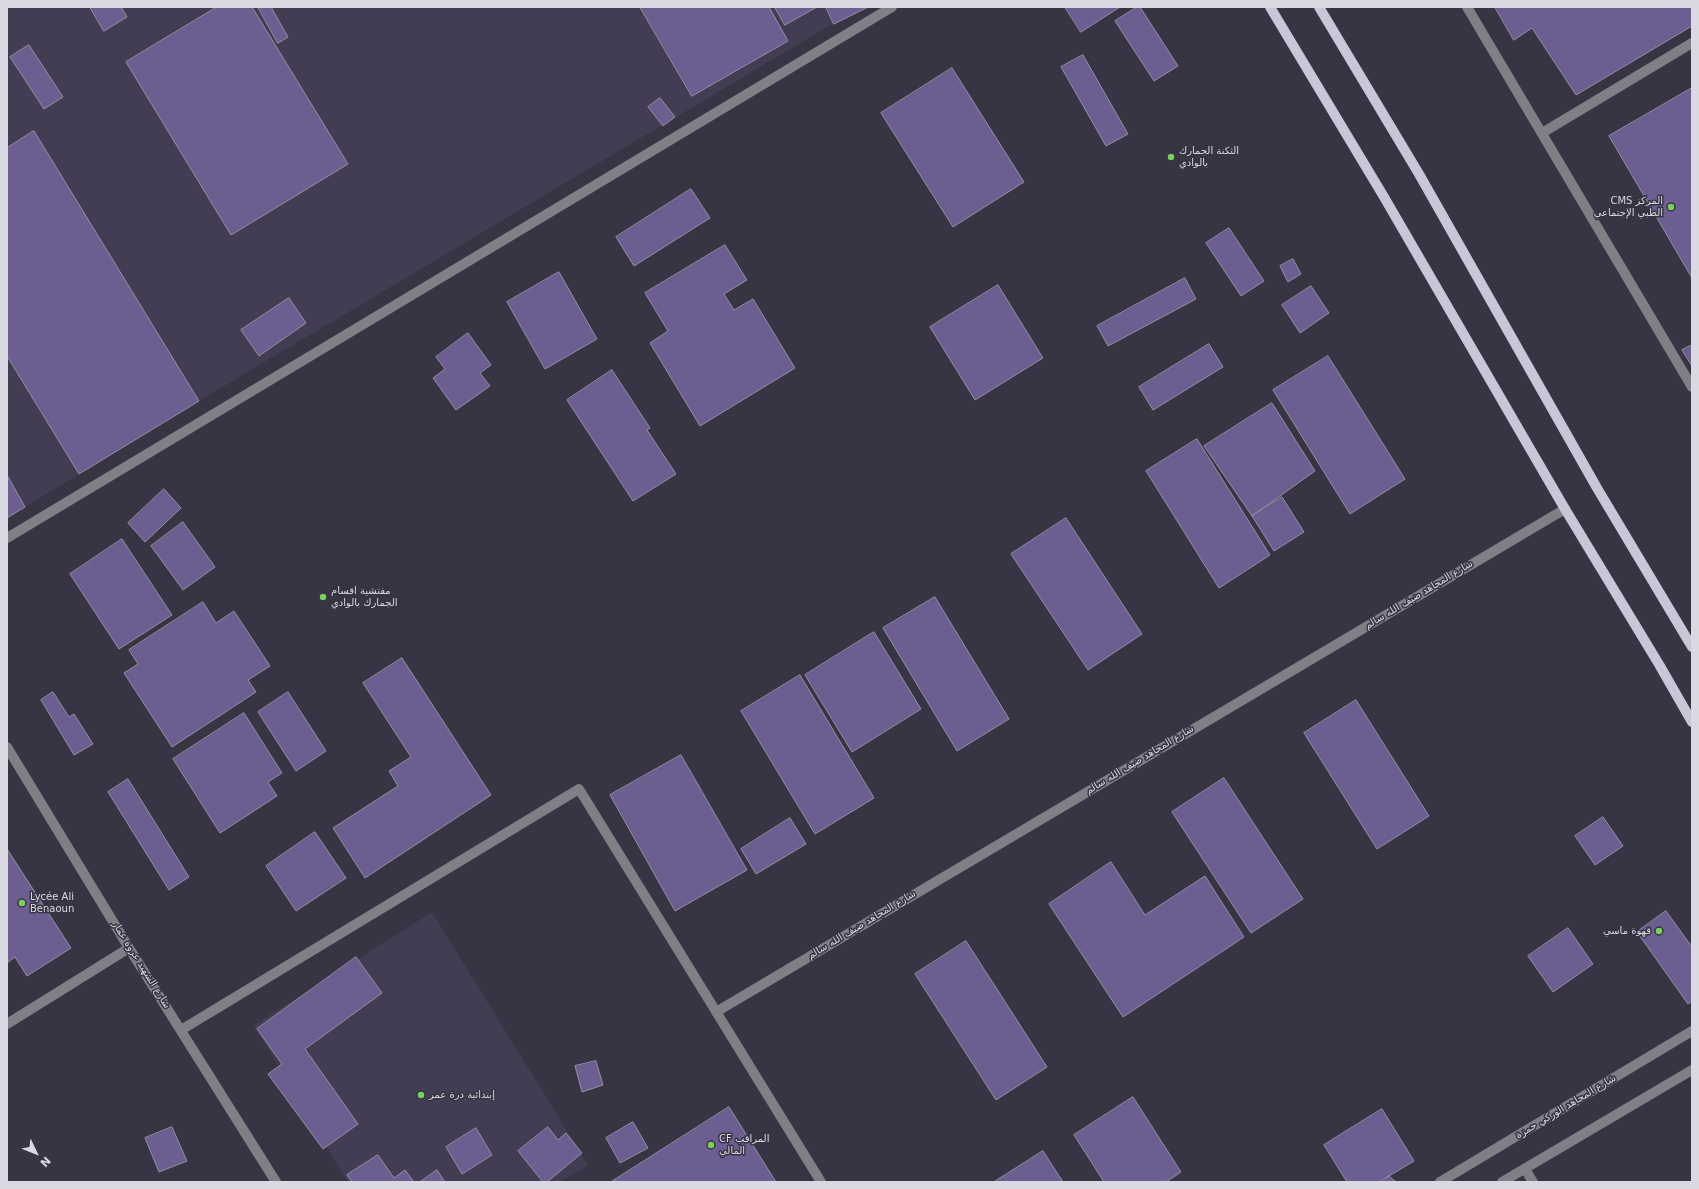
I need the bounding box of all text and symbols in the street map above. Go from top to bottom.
place label: الثكنة الجمارك بالوادي [1179,145,1239,168]
marker: الثكنة الجمارك بالوادي [1166,152,1176,162]
place label: CMS المركز الطبي الإجتماعي [1594,195,1663,218]
marker: CMS المركز الطبي الإجتماعي [1666,202,1676,212]
street label: شارع المجاهد ضيف الله سالم [1363,558,1475,632]
place label: مفتشية اقسام الجمارك بالوادي [331,585,397,608]
marker: مفتشية اقسام الجمارك بالوادي [318,592,328,602]
street label: شارع المجاهد ضيف الله سالم [1084,723,1196,797]
street label: شارع المجاهد ضيف الله سالم [806,888,918,962]
place label: Lycée Ali Benaoun [30,891,74,914]
marker: Lycée Ali Benaoun [17,898,27,908]
street label: شارع الشهيد عروة عمار [109,919,173,1011]
place label: قهوة ماسي [1603,925,1651,937]
marker: قهوة ماسي [1654,926,1664,936]
street label: شارع المجاهد الوركي حمزة [1514,1072,1618,1142]
place label: إبتدائية درة عمر [429,1089,495,1101]
marker: إبتدائية درة عمر [416,1090,426,1100]
north arrow [16,1133,56,1173]
place label: CF المراقب المالي [719,1133,769,1156]
marker: CF المراقب المالي [706,1140,716,1150]
text: N [37,1154,53,1169]

